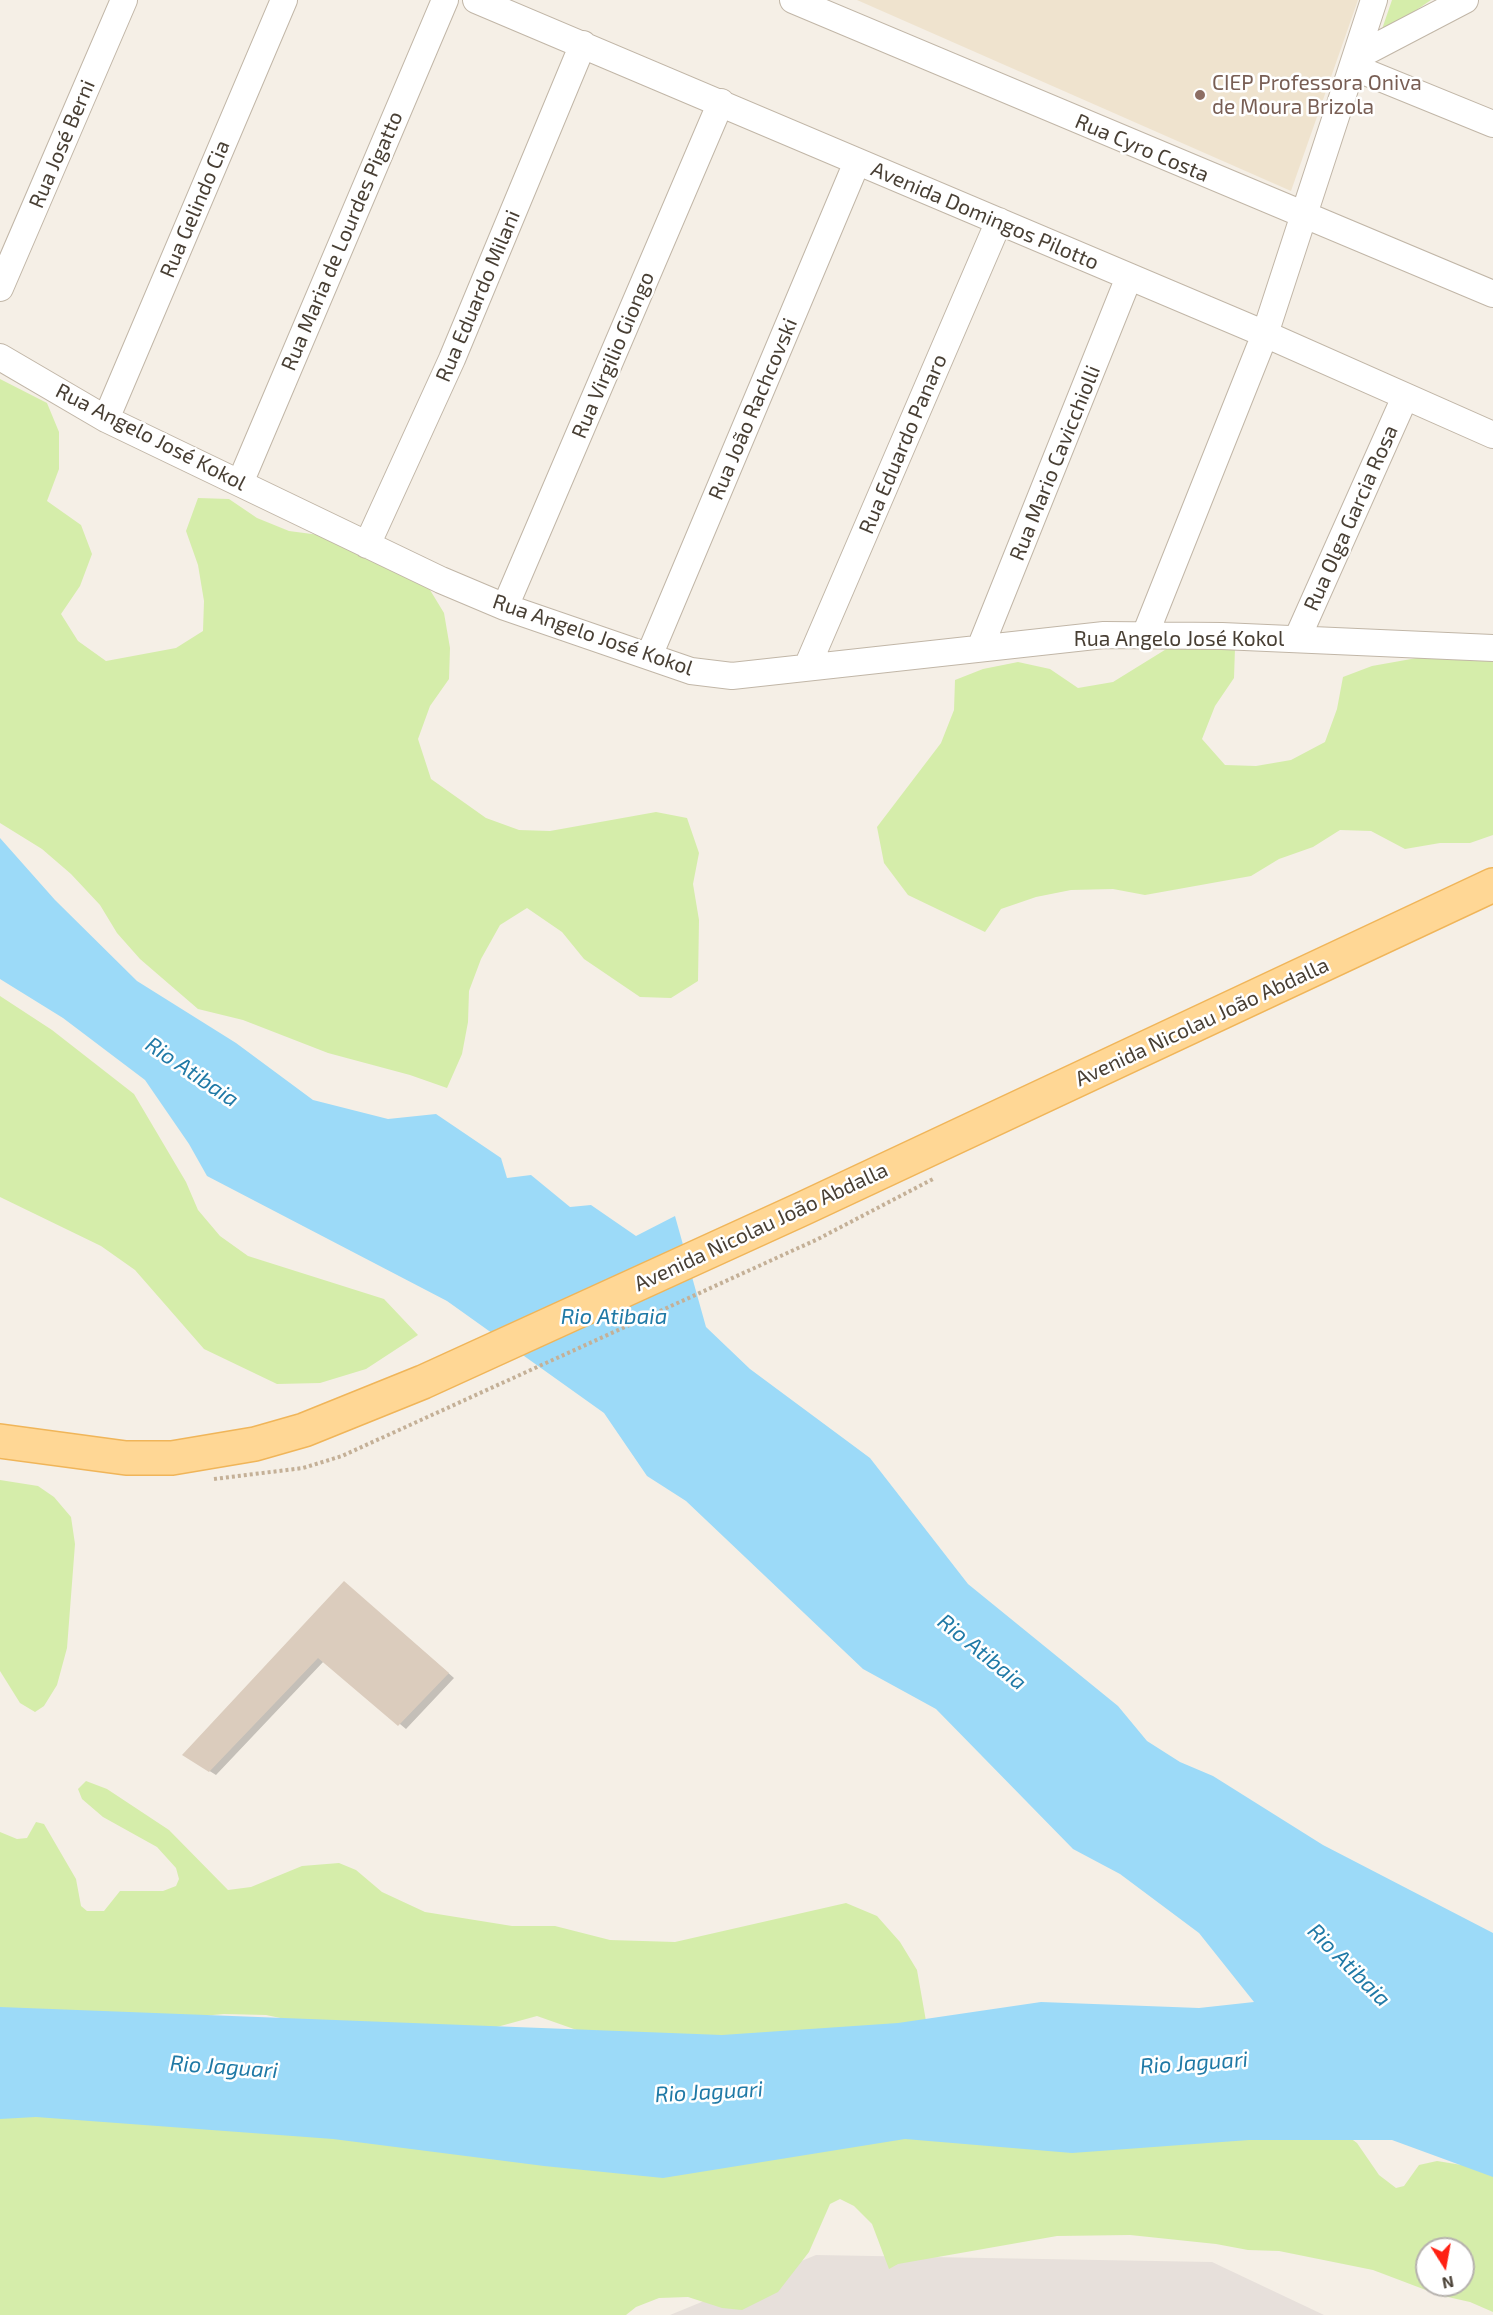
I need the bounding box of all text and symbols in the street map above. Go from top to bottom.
place label: CIEP Professora Oniva de Moura Brizola [1212,70,1422,120]
street label: Rua José Berni [24,76,100,212]
marker: CIEP Professora Oniva de Moura Brizola [1193,88,1207,102]
street label: Rua Maria de Lourdes Pigatto [276,108,408,374]
street label: Rua Cyro Costa [1071,108,1213,188]
street label: Rua Gelindo Cia [155,137,235,281]
street label: Avenida Domingos Pilotto [867,157,1103,275]
street label: Rua Eduardo Milani [430,206,526,386]
street label: Rua Virgilio Giongo [567,268,659,442]
street label: Rua João Rachcovski [703,314,803,504]
street label: Rua Eduardo Panaro [854,350,952,538]
street label: Rua Mario Cavicchiolli [1004,362,1106,564]
street label: Rua Angelo José Kokol [52,378,250,496]
street label: Rua Olga Garcia Rosa [1299,421,1403,615]
street label: Rua Angelo José Kokol [489,589,697,681]
street label: Rua Angelo José Kokol [1074,626,1284,652]
street label: Avenida Nicolau João Abdalla [1071,952,1333,1092]
water label: Rio Atibaia [140,1031,244,1113]
street label: Avenida Nicolau João Abdalla [630,1157,892,1297]
water label: Rio Atibaia [561,1304,667,1330]
water label: Rio Atibaia [932,1608,1032,1696]
water label: Rio Atibaia [1302,1918,1396,2012]
water label: Rio Jaguari [1139,2046,1249,2080]
water label: Rio Jaguari [169,2050,279,2084]
water label: Rio Jaguari [654,2076,764,2108]
north arrow [1415,2237,1475,2297]
text: N [1441,2273,1456,2294]

